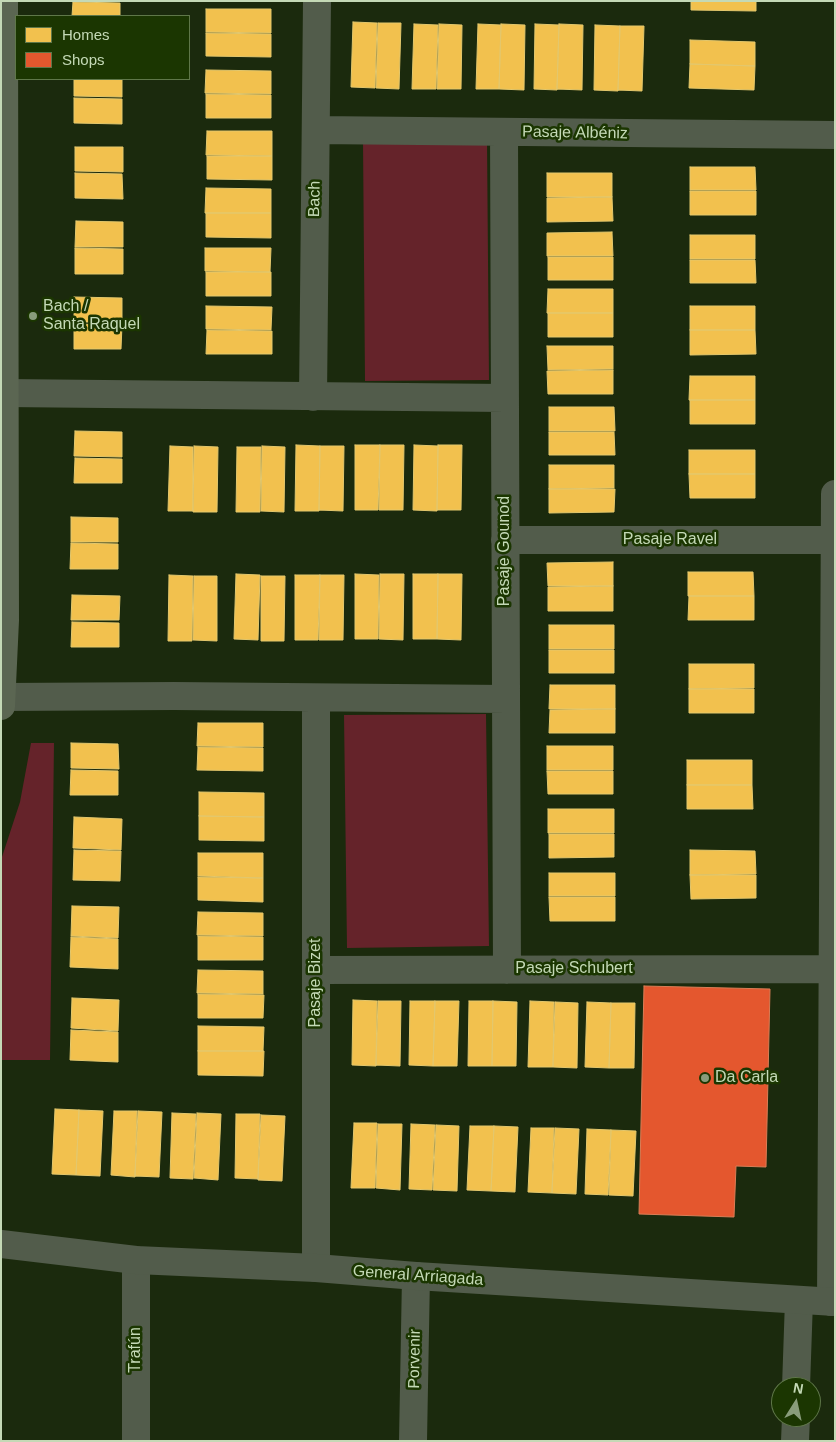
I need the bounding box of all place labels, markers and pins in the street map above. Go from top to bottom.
place label: Bach / Santa Raquel [43,297,140,335]
marker: Bach / Santa Raquel [27,310,39,322]
place label: Da Carla [715,1068,778,1088]
marker: Da Carla [699,1072,711,1084]

